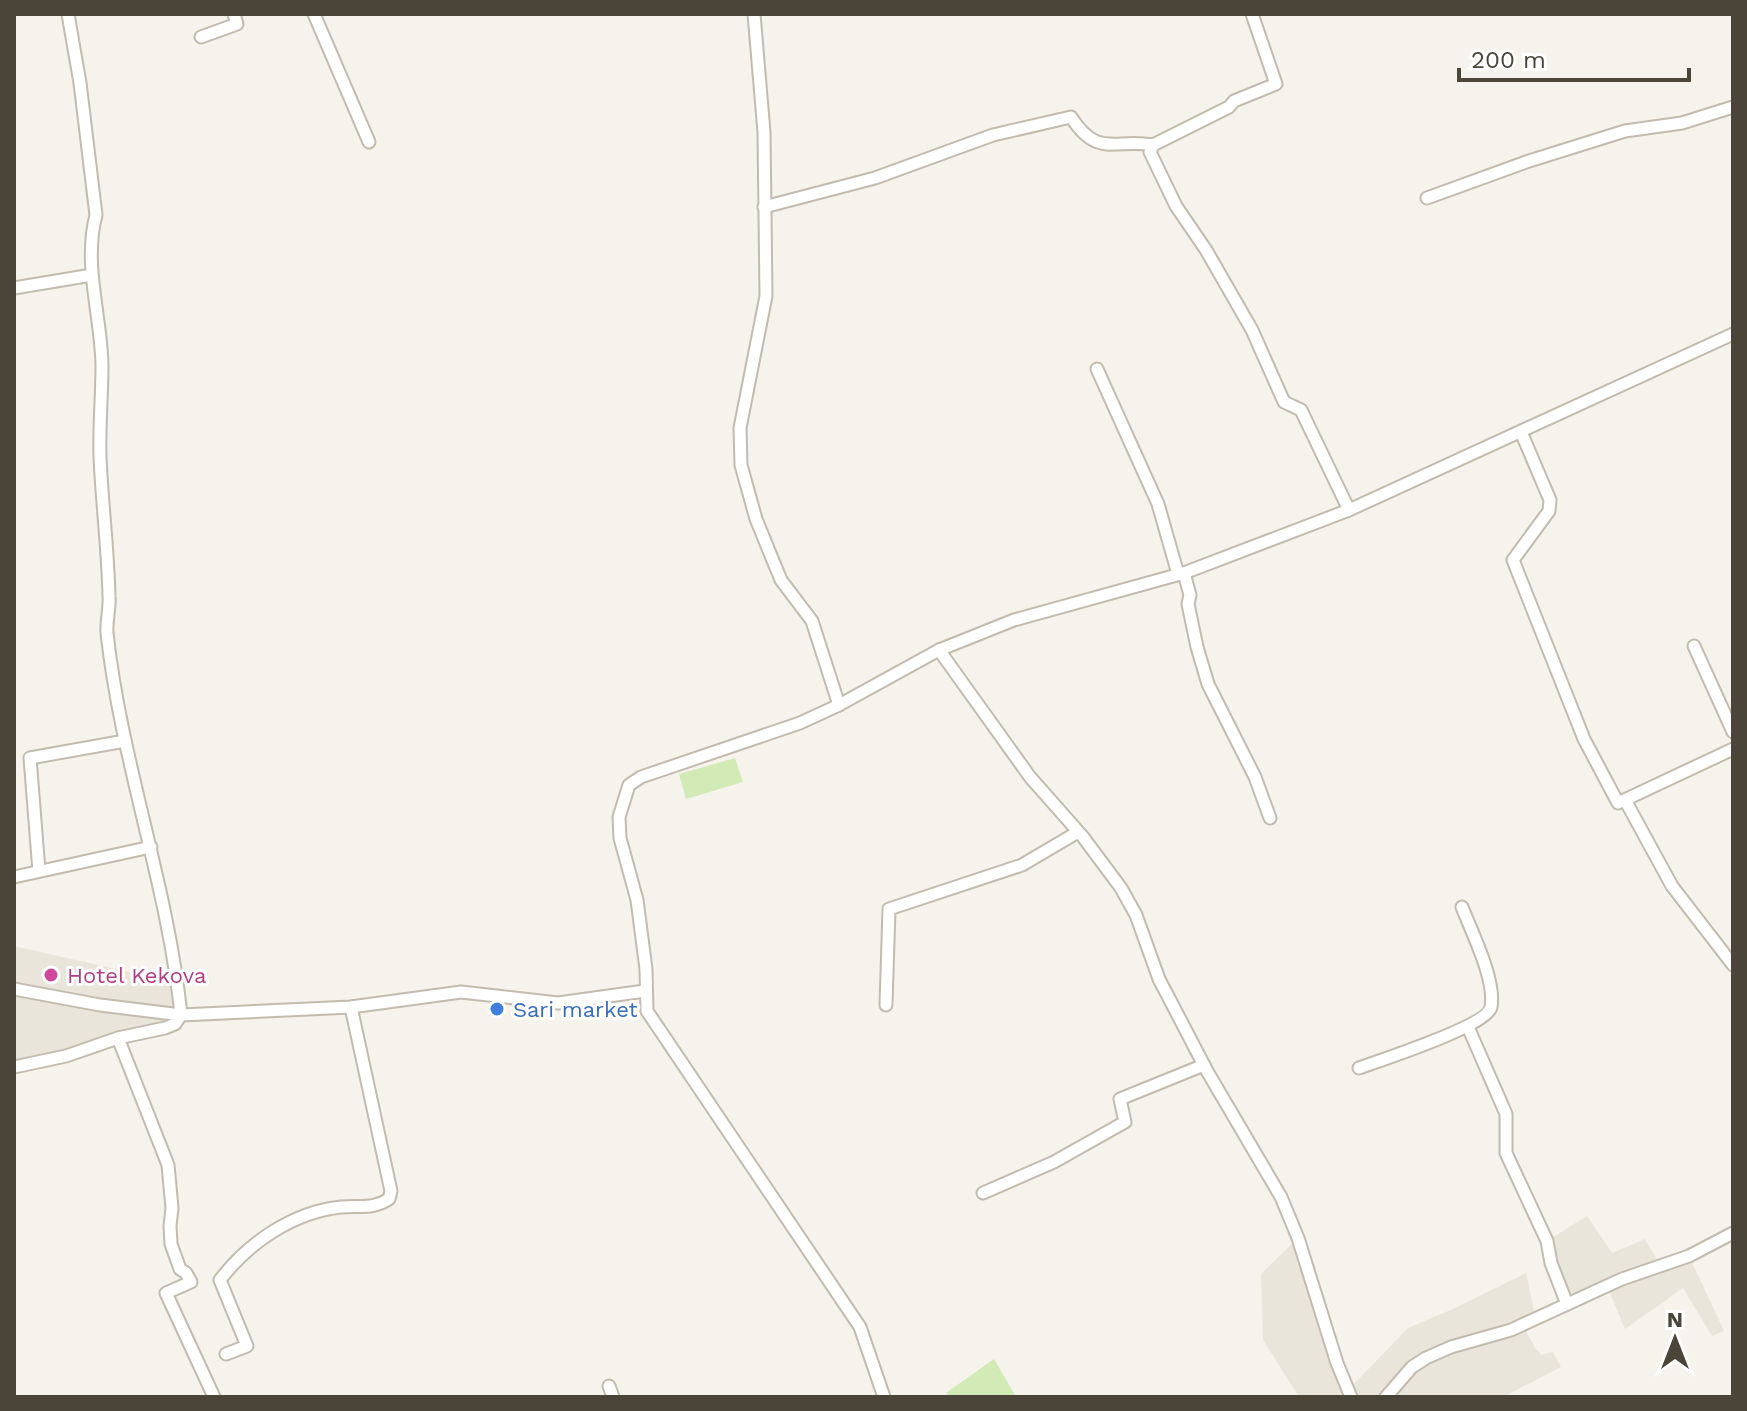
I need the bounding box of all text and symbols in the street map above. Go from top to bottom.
scale bar [1459,32,1689,82]
text: 200 m [1471,46,1546,74]
place label: Hotel Kekova [67,963,206,988]
marker: Hotel Kekova [42,966,60,984]
place label: Sari market [513,997,638,1022]
marker: Sari market [488,1000,506,1018]
north arrow [1635,1299,1715,1379]
text: N [1667,1307,1683,1332]

